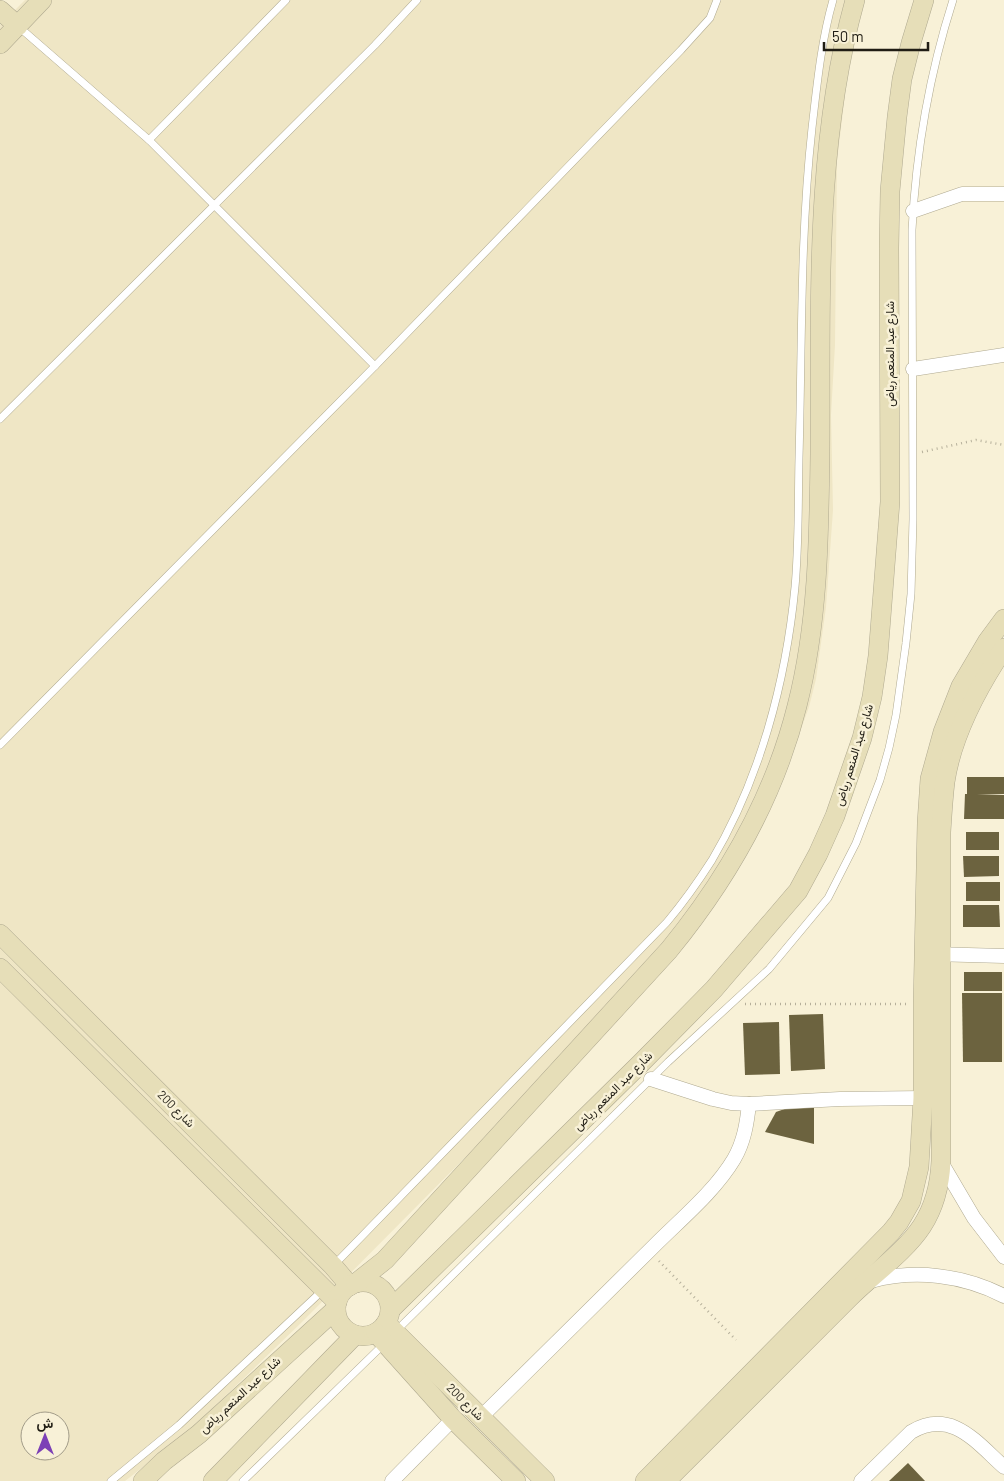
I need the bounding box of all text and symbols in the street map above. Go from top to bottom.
scale bar [824,20,928,52]
text: 50 m [832,27,864,45]
street label: شارع عبد المنعم رياض [882,301,899,407]
street label: شارع عبد المنعم رياض [831,702,878,808]
street label: شارع عبد المنعم رياض [570,1048,657,1135]
street label: شارع 200 [153,1087,198,1132]
street label: شارع عبد المنعم رياض [196,1353,285,1438]
street label: شارع 200 [442,1380,487,1425]
north arrow [20,1411,70,1461]
text: ش [37,1414,54,1432]

